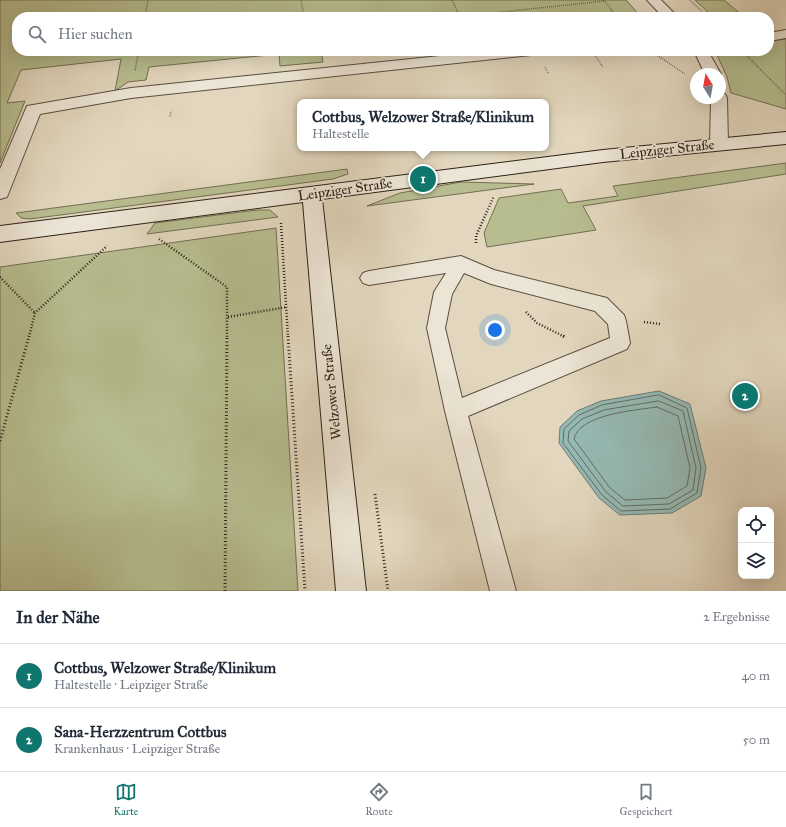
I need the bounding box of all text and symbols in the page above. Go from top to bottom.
search box [12,12,774,56]
icon: search [26,23,48,45]
text: Hier suchen [58,25,133,43]
north arrow [690,68,726,104]
popup [297,99,549,151]
text: Cottbus, Welzower Straße/Klinikum [312,108,534,126]
text: Haltestelle [312,126,369,142]
street label: Leipziger Straße [619,136,715,163]
pin: 1 [410,164,436,194]
street label: Leipziger Straße [297,174,394,205]
your location [485,320,505,340]
street label: Welzower Straße [318,343,345,441]
pin: 2 [732,381,758,411]
map controls [738,507,774,579]
button: locate [738,507,774,543]
button: layers [738,543,774,579]
text: In der Nähe [16,607,100,628]
text: 2 Ergebnisse [703,609,770,625]
text: Cottbus, Welzower Straße/Klinikum [54,659,276,677]
text: 1 [26,668,32,684]
text: 40 m [741,668,770,684]
text: Haltestelle · Leipziger Straße [54,677,208,693]
text: Sana-Herzzentrum Cottbus [54,723,227,741]
text: 2 [26,732,32,748]
text: 50 m [743,732,770,748]
text: Krankenhaus · Leipziger Straße [54,741,220,757]
tab: Karte [113,781,138,818]
tab: Route [365,781,393,818]
tab: Gespeichert [620,781,673,818]

